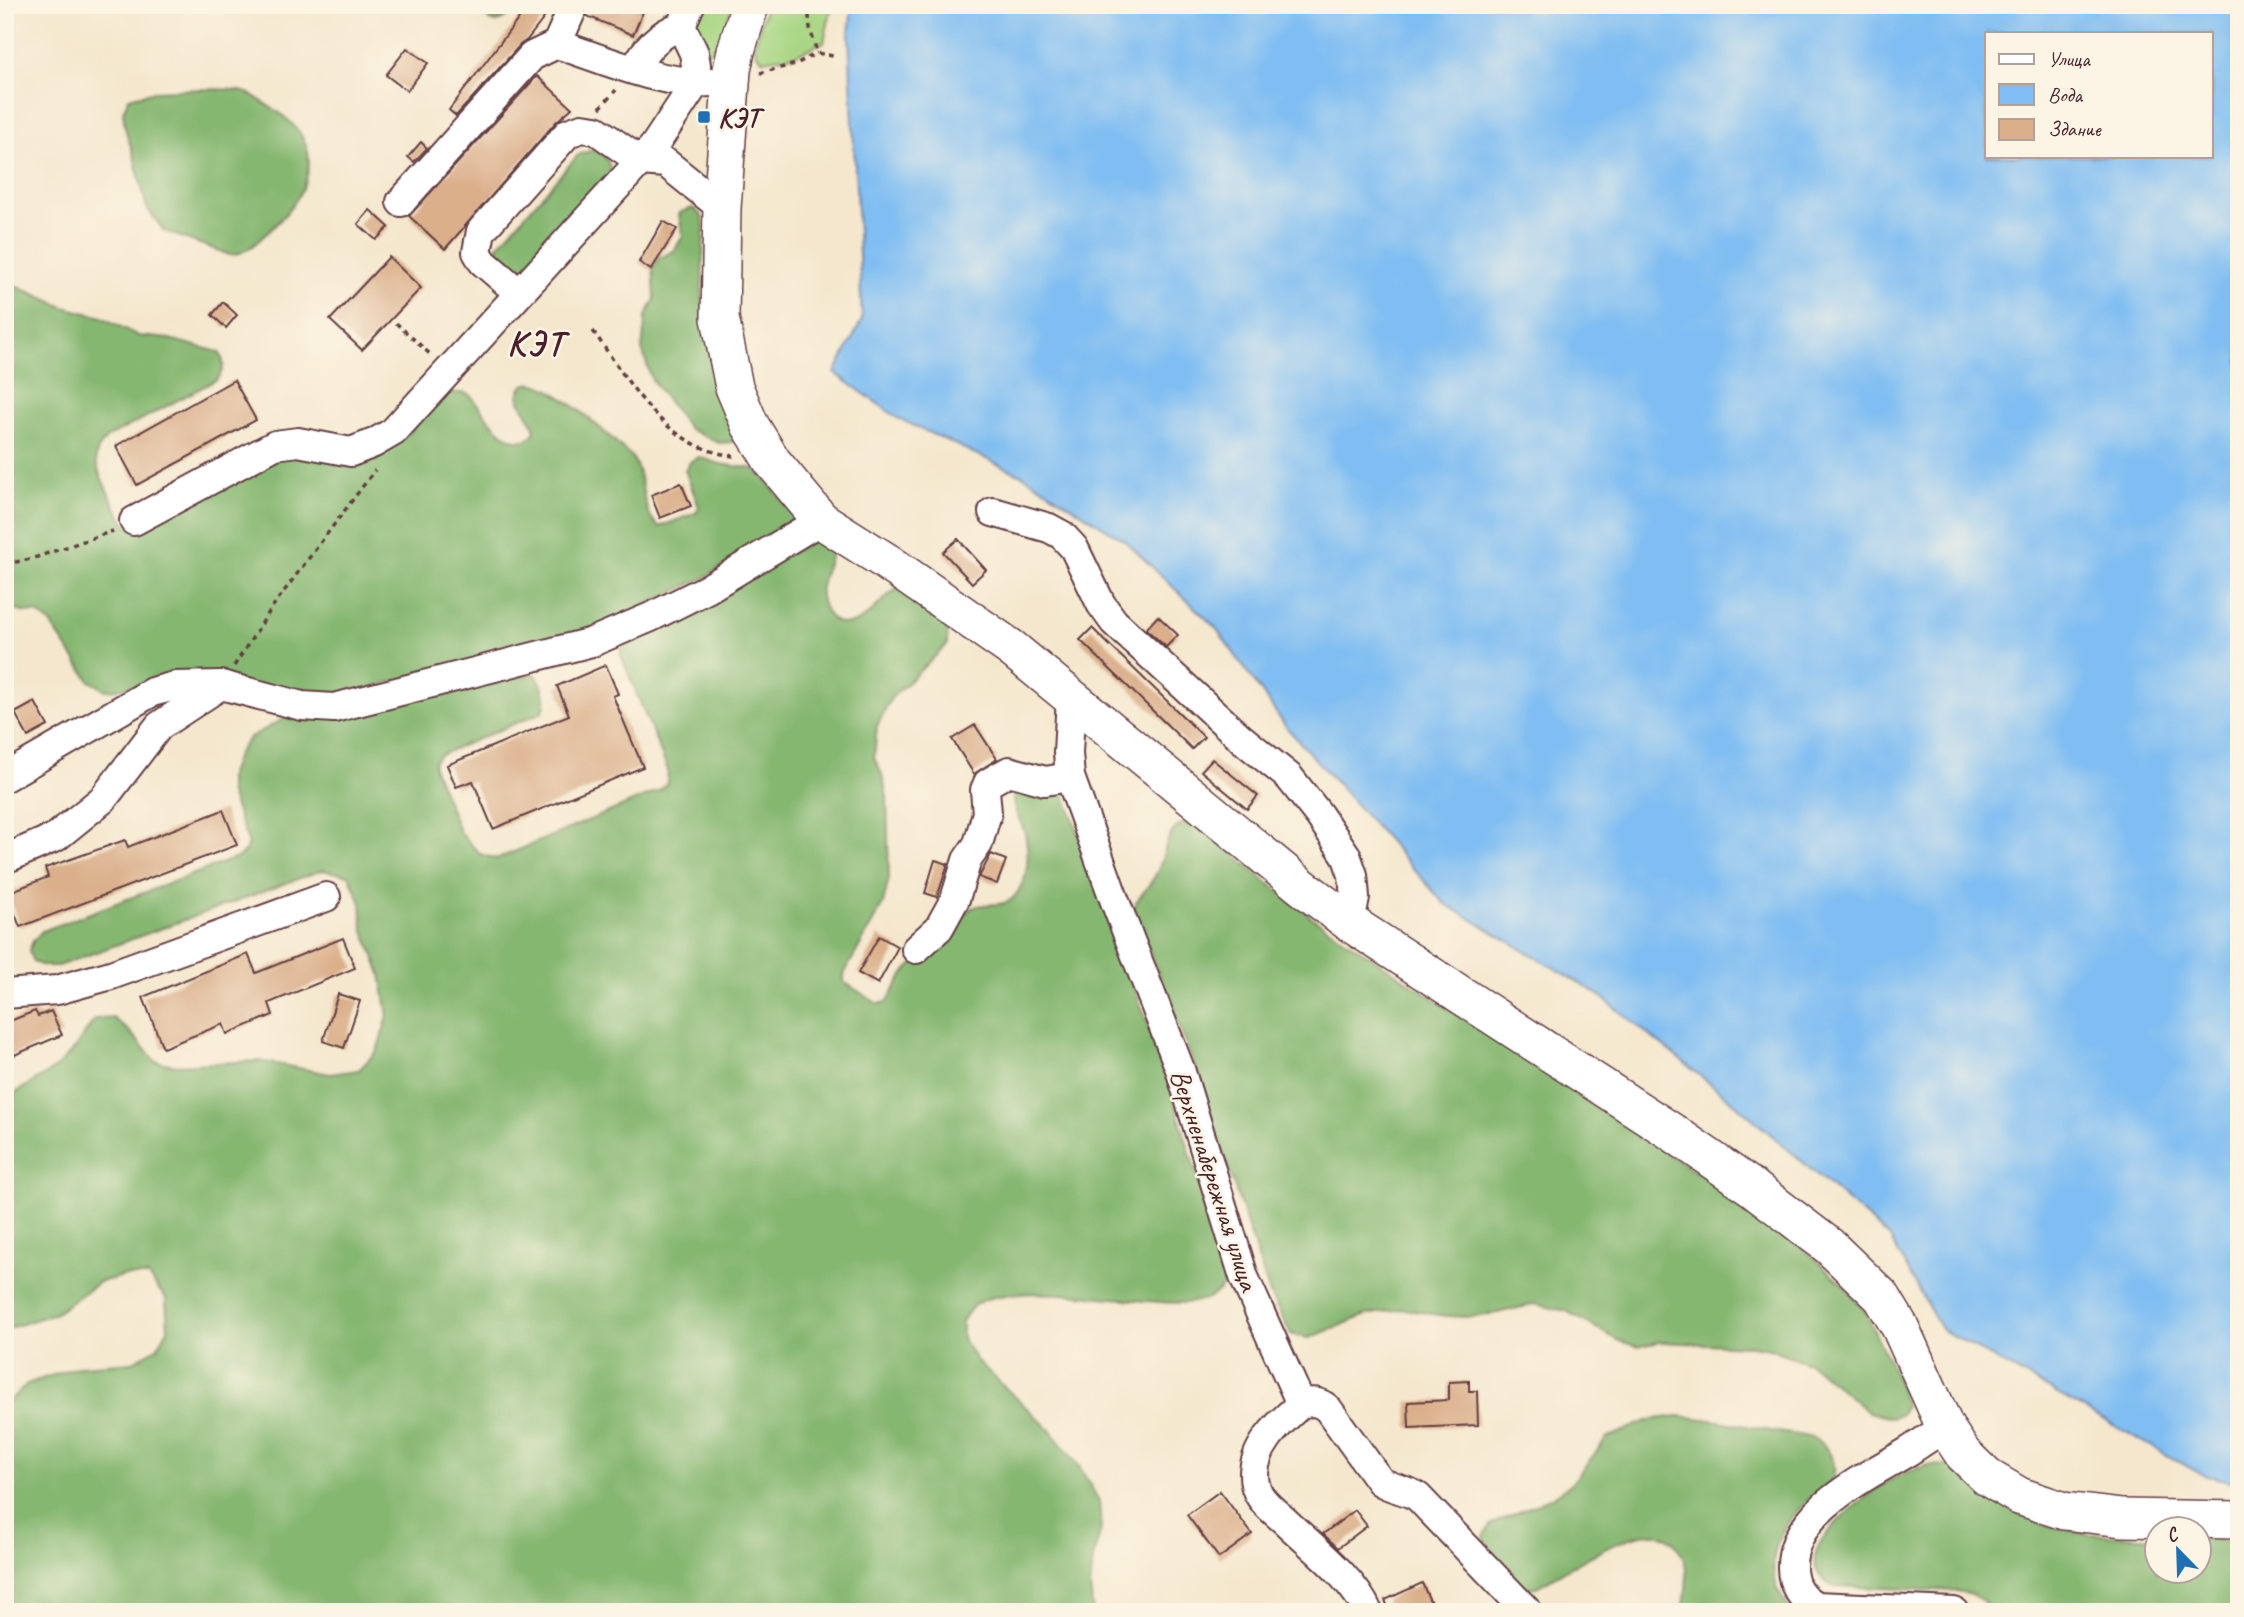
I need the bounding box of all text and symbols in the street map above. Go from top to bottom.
legend [1985,32,2212,158]
text: Улица [2048,46,2091,72]
text: Вода [2048,82,2084,108]
place label: КЭТ [718,100,765,135]
marker: КЭТ [696,109,712,125]
text: Здание [2048,116,2102,142]
district label: КЭТ [507,321,571,366]
street label: Верхненабережная улица [1163,1065,1268,1297]
north arrow [2142,1516,2212,1586]
text: С [2163,1521,2183,1548]

